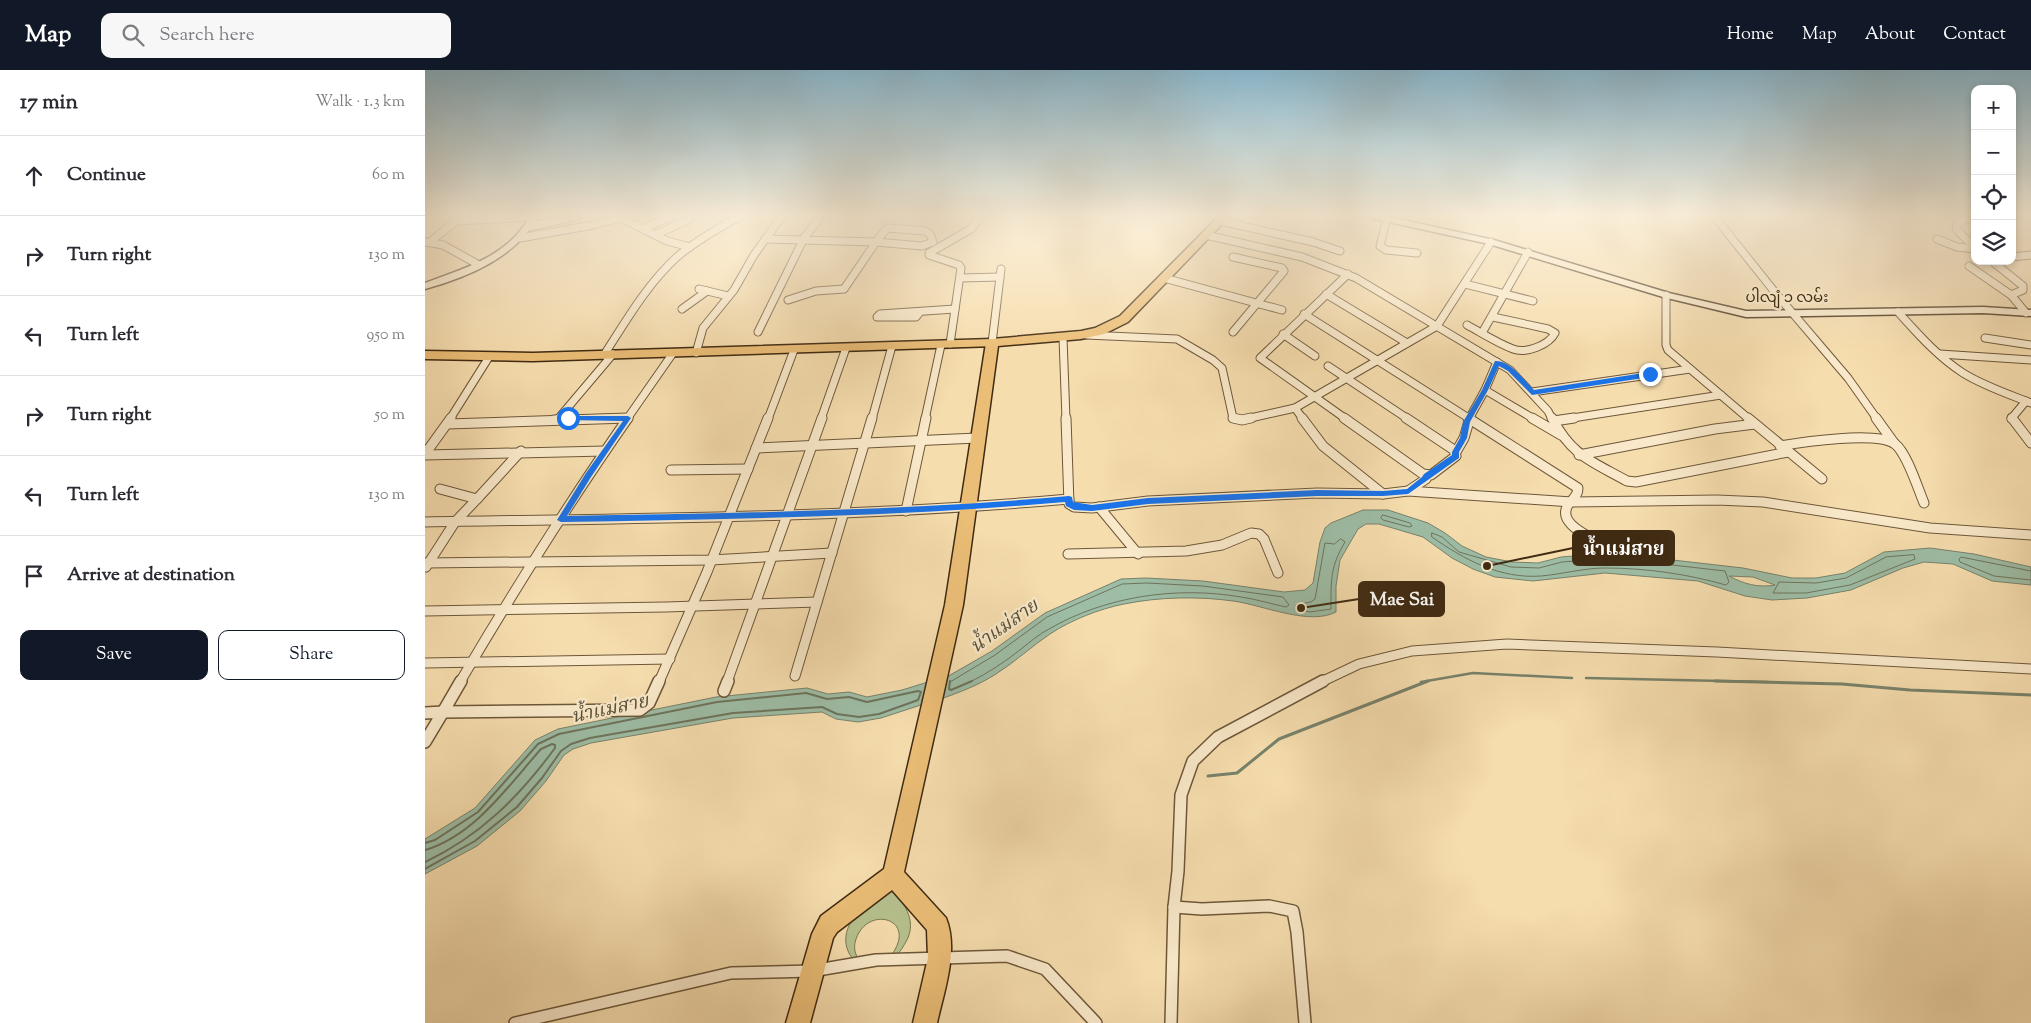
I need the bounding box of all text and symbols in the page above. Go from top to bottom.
search box [101,13,451,58]
text: Map [25,18,71,52]
icon: search [119,21,147,49]
text: Search here [159,22,255,49]
text: Home [1727,22,1774,48]
text: Map [1802,22,1837,48]
text: About [1865,22,1915,48]
text: Contact [1943,22,2006,48]
map controls [1971,85,2016,265]
button: + [1971,85,2016,130]
text: 17 min [20,88,78,118]
text: Walk · 1.3 km [315,91,405,114]
button: − [1971,130,2016,175]
icon: ahead [20,162,48,190]
text: Continue [67,162,146,189]
text: 60 m [372,164,405,187]
button: locate [1971,175,2016,220]
button: layers [1971,220,2016,265]
icon: right [20,242,48,270]
text: Turn right [67,242,151,269]
text: 130 m [368,244,405,267]
street label: ပါလျံ ၁ လမ်း [1746,287,1828,309]
icon: left [20,322,48,350]
text: Turn left [67,322,139,349]
text: 950 m [366,324,405,347]
route end [1639,363,1662,386]
icon: right [20,402,48,430]
text: Turn right [67,402,151,429]
text: 50 m [374,404,405,427]
route start [557,407,580,430]
icon: left [20,482,48,510]
text: Turn left [67,482,139,509]
text: 130 m [368,484,405,507]
callout: น้ำแม่สาย [1573,531,1674,565]
text: น้ำแม่สาย [1583,534,1665,564]
icon: arrive [20,562,48,590]
text: Arrive at destination [67,562,235,589]
callout: Mae Sai [1359,582,1444,616]
text: Mae Sai [1370,587,1435,614]
water label: น้ำแม่สาย [963,590,1046,661]
button: Save [20,630,208,680]
button: Share [218,630,405,680]
water label: น้ำแม่สาย [568,685,653,731]

